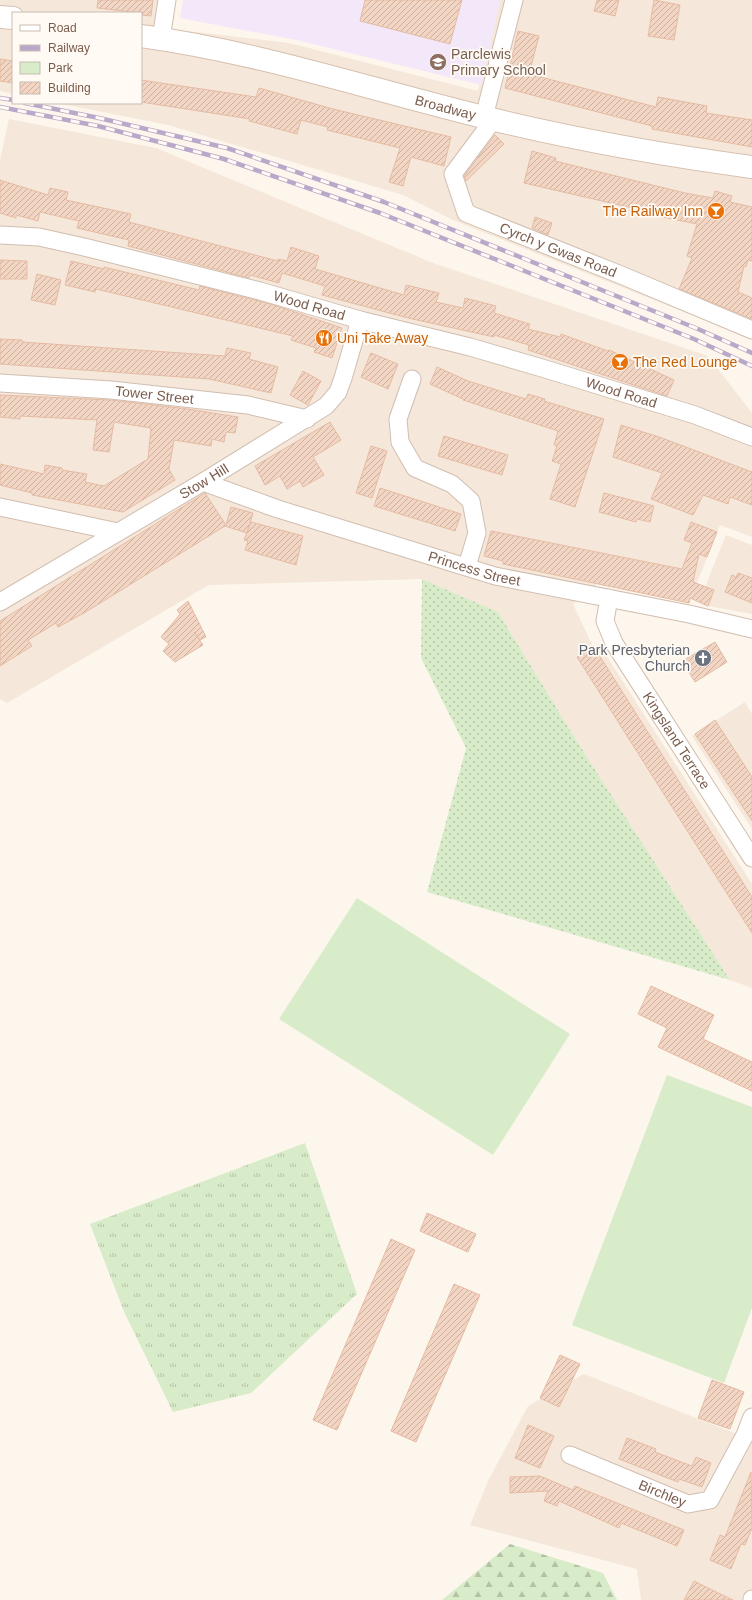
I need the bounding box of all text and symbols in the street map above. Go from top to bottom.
legend [12,12,142,104]
text: Road [48,21,77,35]
text: Railway [48,41,90,55]
place label: Parclewis Primary School [451,46,546,78]
school or university icon: Parclewis Primary School [428,52,448,72]
text: Park [48,61,74,75]
text: Building [48,81,91,95]
street label: Broadway [413,92,478,123]
bar icon: The Railway Inn [706,201,726,221]
place label: The Railway Inn [603,203,703,219]
street label: Cyrch y Gwas Road [497,219,619,280]
street label: Wood Road [272,287,347,323]
restaurant icon: Uni Take Away [314,328,334,348]
place label: Uni Take Away [337,330,428,346]
bar icon: The Red Lounge [610,352,630,372]
place label: The Red Lounge [633,354,738,370]
street label: Wood Road [584,374,659,411]
street label: Tower Street [115,383,195,407]
street label: Stow Hill [176,460,231,502]
street label: Princess Street [426,548,522,589]
place label: Park Presbyterian Church [579,642,690,674]
church icon: Park Presbyterian Church [693,648,713,668]
street label: Kingsland Terrace [640,689,714,792]
street label: Birchley [636,1476,688,1510]

